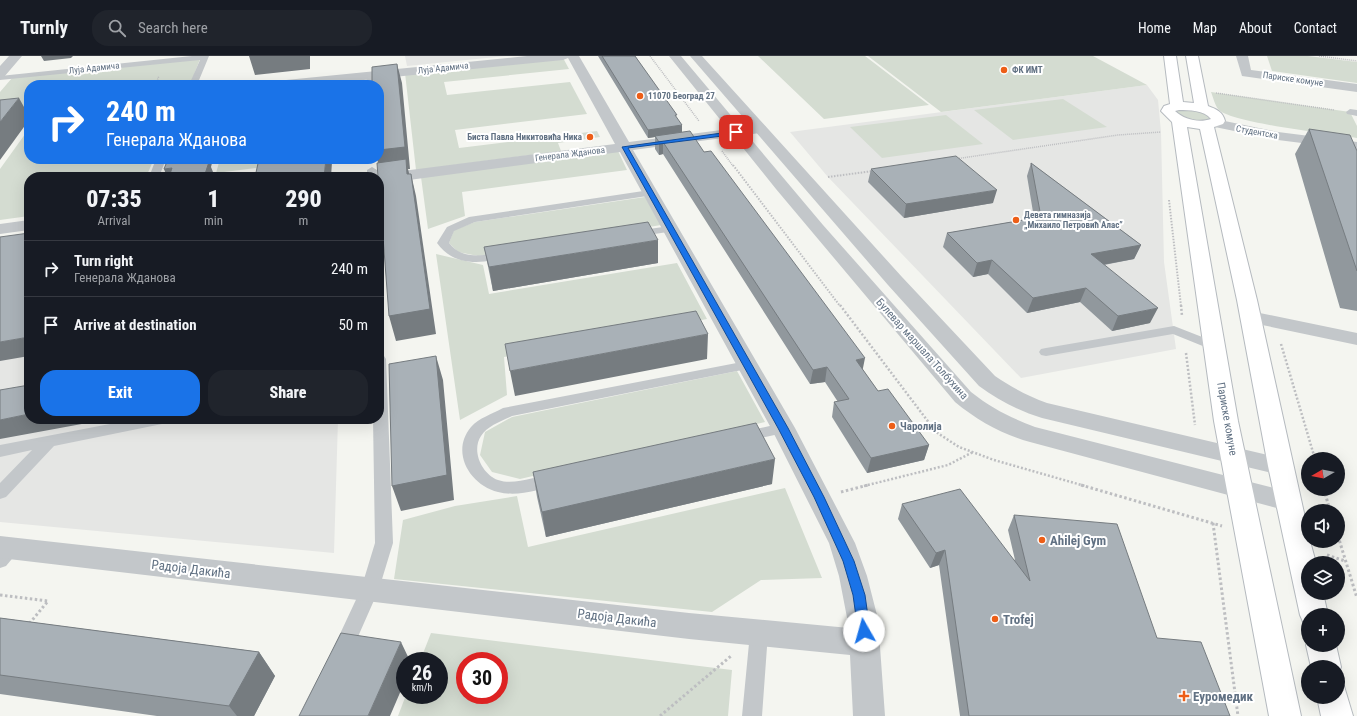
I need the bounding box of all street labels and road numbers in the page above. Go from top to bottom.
street label: Луја Адамича [68,60,120,76]
street label: Луја Адамича [417,60,469,76]
street label: Париске комуне [1262,70,1324,88]
street label: Студентска [1235,123,1279,141]
street label: Генерала Жданова [534,145,606,163]
street label: Булевар маршала Толбухина [873,296,971,402]
street label: Париске комуне [1214,381,1240,457]
street label: Радоја Дакића [151,557,231,581]
street label: Радоја Дакића [577,606,657,630]

